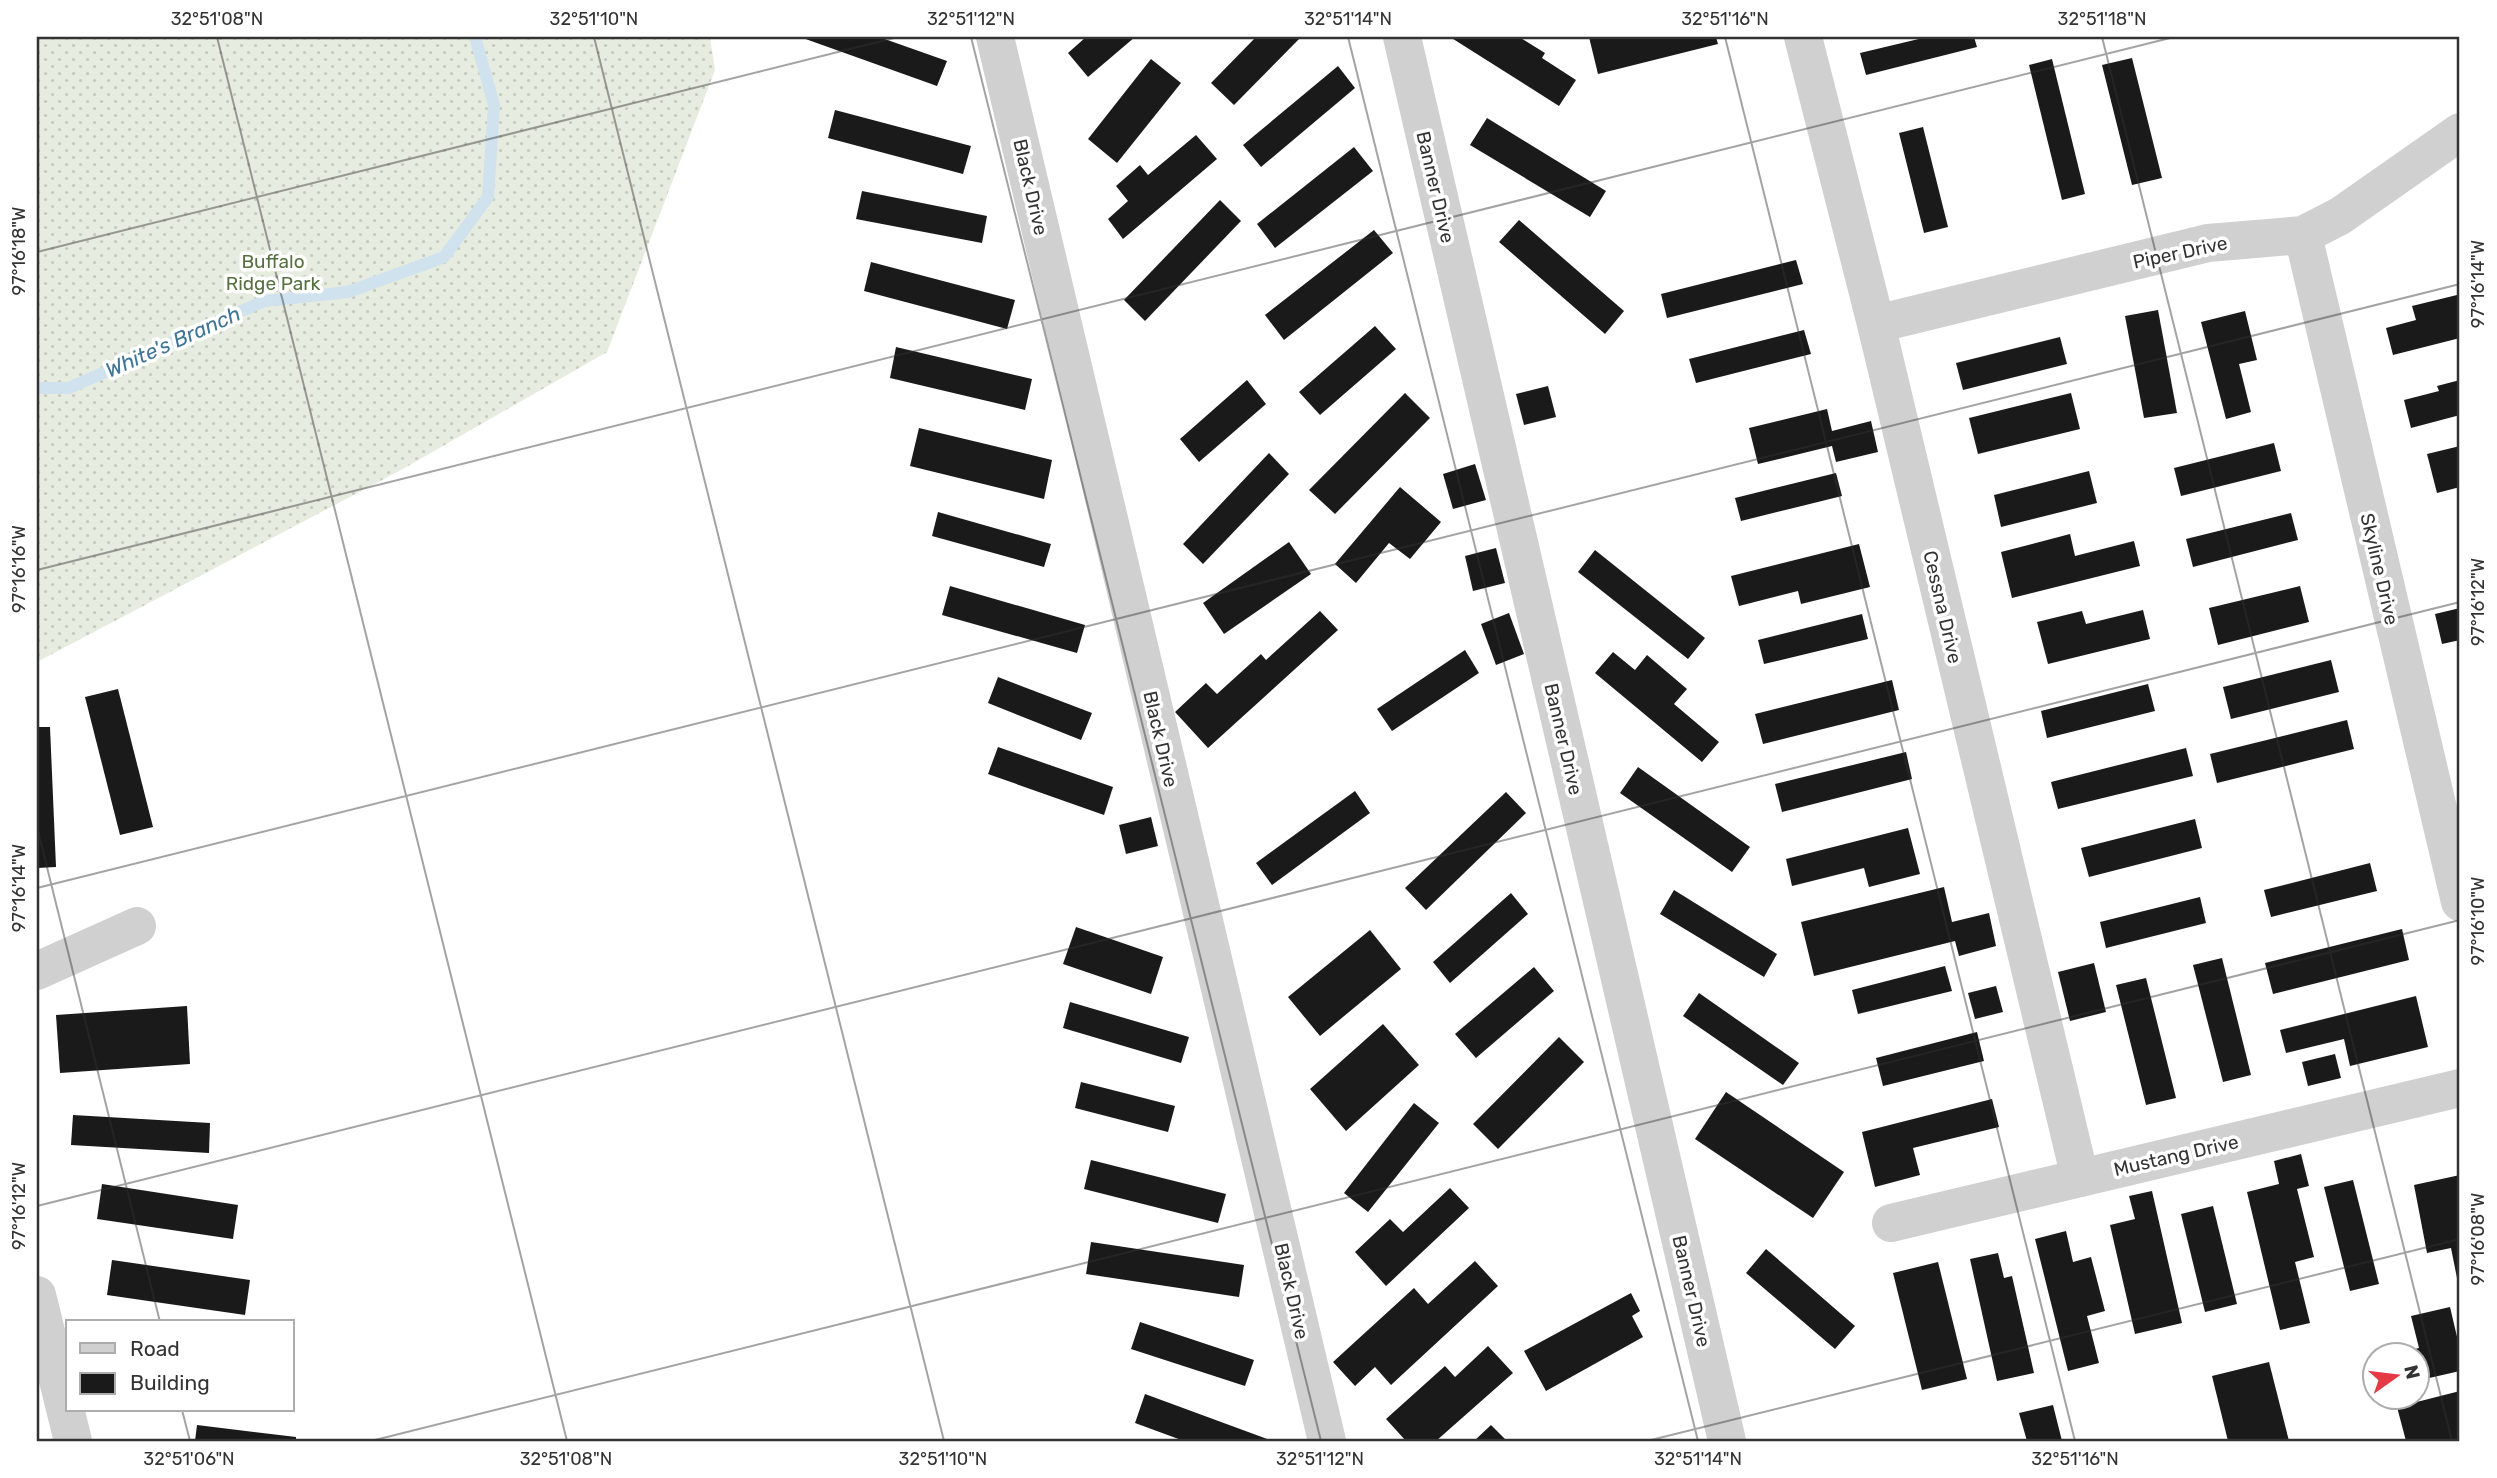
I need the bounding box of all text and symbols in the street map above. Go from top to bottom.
text: 32°51'08"N [171,8,263,30]
text: 32°51'10"N [550,8,638,30]
text: 32°51'12"N [927,8,1015,30]
text: 32°51'14"N [1304,8,1392,30]
text: 32°51'16"N [1681,8,1769,30]
text: 32°51'18"N [2058,8,2146,30]
street label: Banner Drive [1411,129,1460,245]
street label: Black Drive [1008,137,1053,238]
text: 97°16'18"W [8,206,30,296]
street label: Piper Drive [2131,231,2229,274]
text: 97°16'14"W [2467,240,2489,328]
park label: Buffalo Ridge Park [226,250,320,295]
water label: White's Branch [101,301,244,383]
street label: Skyline Drive [2356,511,2404,627]
text: 97°16'16"W [8,525,30,613]
street label: Cessna Drive [1918,548,1967,666]
text: 97°16'12"W [2467,558,2489,646]
street label: Banner Drive [1539,681,1588,797]
street label: Black Drive [1138,689,1183,790]
text: 97°16'14"W [8,844,30,932]
text: 97°16'10"W [2467,876,2489,966]
street label: Mustang Drive [2111,1130,2241,1181]
text: 97°16'12"W [8,1162,30,1250]
text: 97°16'08"W [2467,1193,2489,1285]
street label: Banner Drive [1667,1233,1716,1349]
street label: Black Drive [1269,1241,1314,1342]
legend [66,1320,294,1412]
text: Road [130,1336,180,1361]
north arrow [2360,1342,2430,1412]
text: N [2399,1363,2425,1381]
text: Building [130,1370,210,1395]
text: 32°51'06"N [143,1448,235,1470]
text: 32°51'08"N [520,1448,612,1470]
text: 32°51'10"N [899,1448,987,1470]
text: 32°51'12"N [1276,1448,1364,1470]
text: 32°51'14"N [1654,1448,1742,1470]
text: 32°51'16"N [2031,1448,2119,1470]

